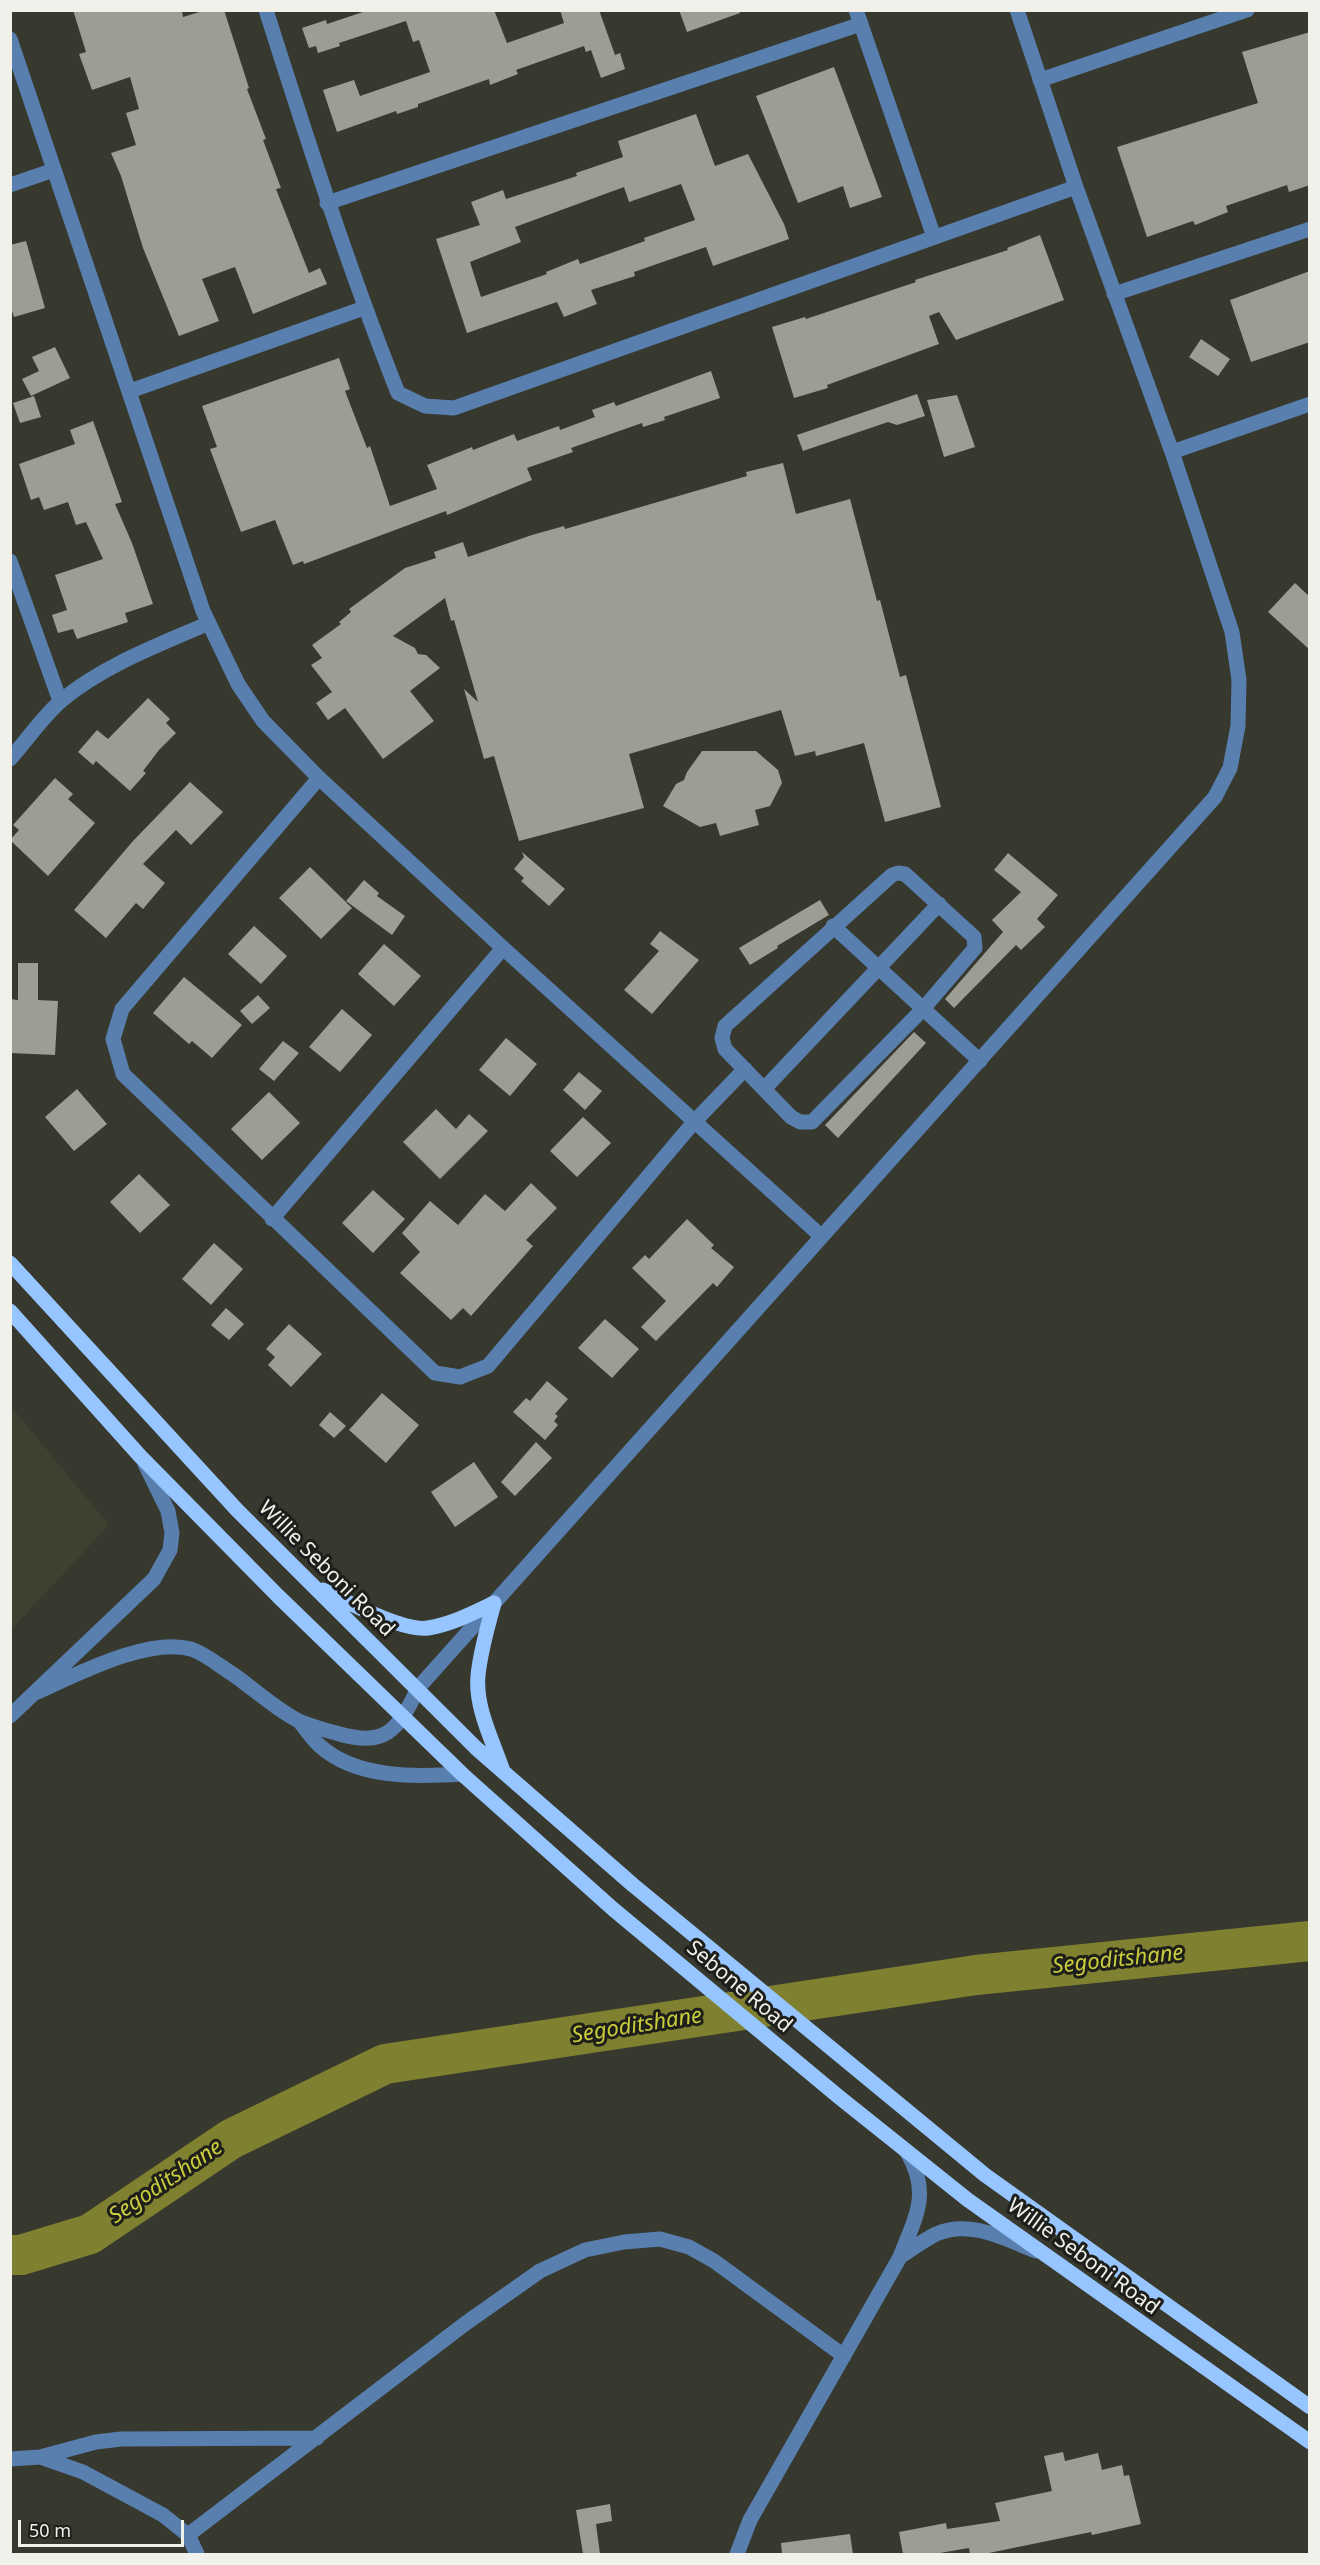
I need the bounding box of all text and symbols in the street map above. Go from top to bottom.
street label: Willie Seboni Road [253,1496,399,1642]
street label: Sebone Road [681,1936,797,2038]
water label: Segoditshane [1051,1940,1185,1980]
water label: Segoditshane [570,2003,704,2049]
water label: Segoditshane [104,2134,228,2230]
street label: Willie Seboni Road [1002,2193,1164,2321]
scale bar [21,2508,188,2546]
text: 50 m [29,2518,71,2542]

